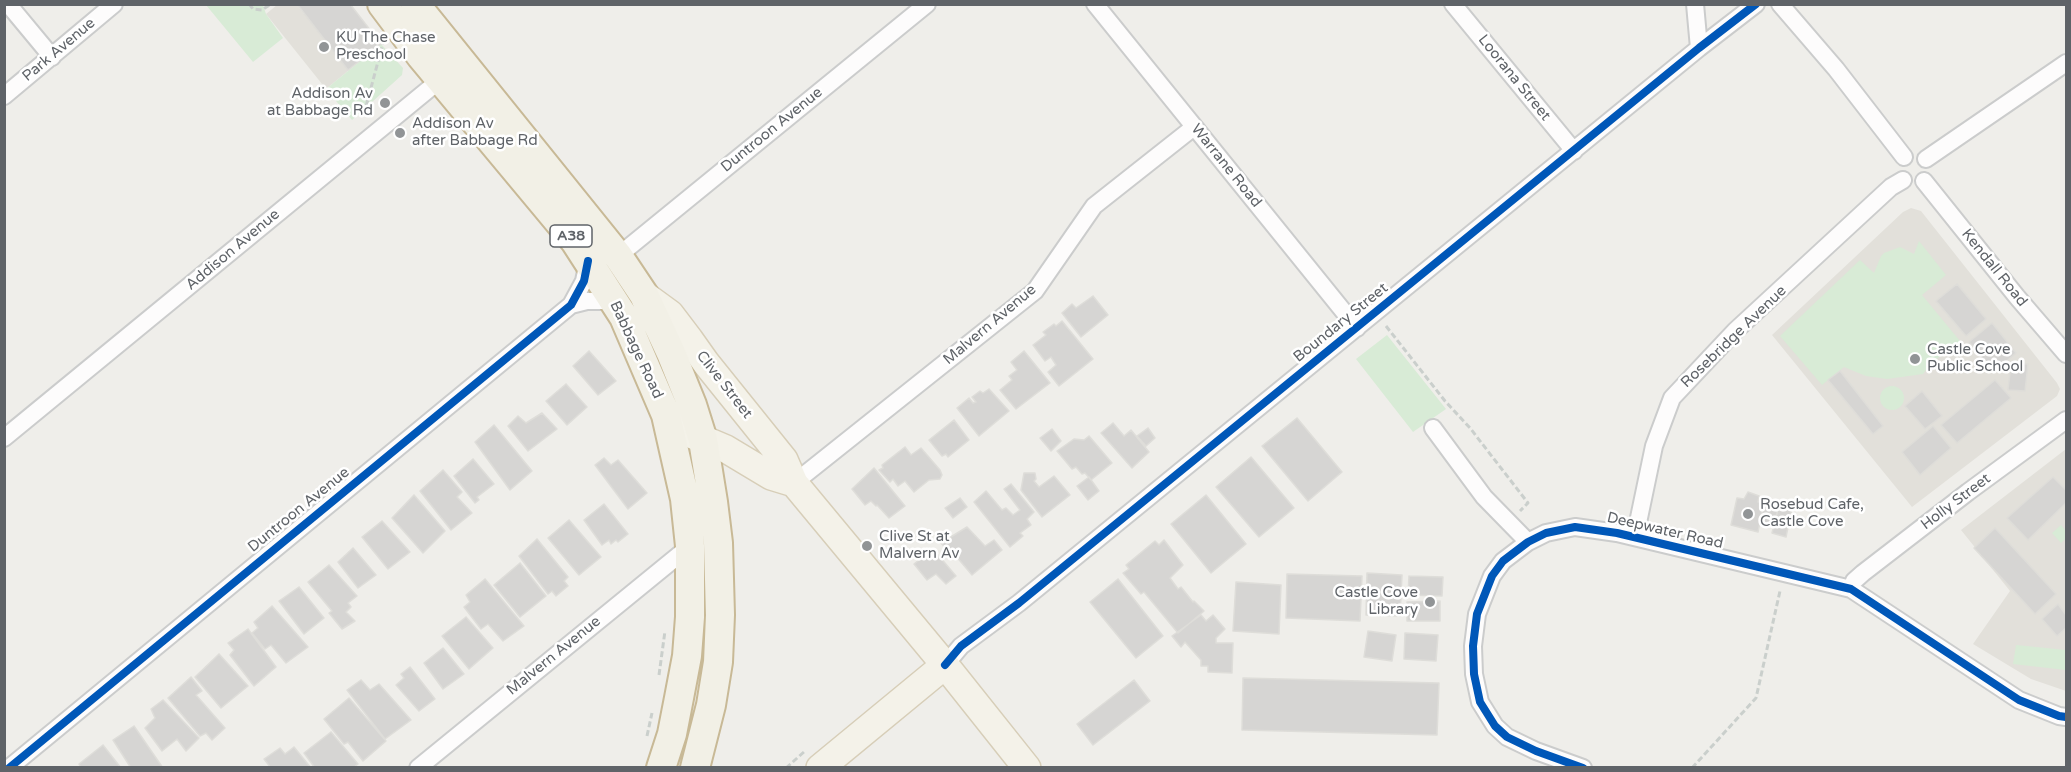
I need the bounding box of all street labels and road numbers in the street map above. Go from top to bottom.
street label: Park Avenue [19,14,99,86]
street label: Loorana Street [1474,31,1554,125]
street label: Duntroon Avenue [718,84,826,176]
street label: Warrane Road [1187,121,1265,211]
street label: Addison Avenue [183,206,283,294]
road number: A38 [550,225,592,247]
street label: Kendall Road [1957,226,2031,310]
street label: Boundary Street [1290,279,1392,367]
street label: Malvern Avenue [940,281,1040,369]
street label: Rosebridge Avenue [1678,282,1790,392]
street label: Babbage Road [606,298,666,402]
street label: Clive Street [692,348,756,422]
street label: Duntroon Avenue [245,464,353,556]
street label: Holly Street [1918,470,1994,534]
street label: Deepwater Road [1605,509,1725,553]
street label: Malvern Avenue [503,613,605,699]

